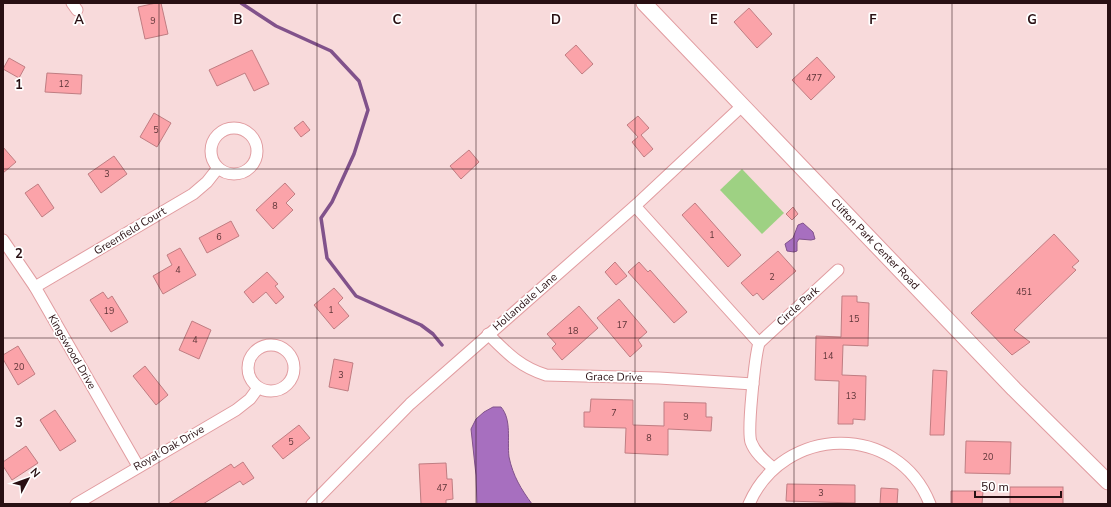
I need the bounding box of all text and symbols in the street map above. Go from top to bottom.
text: A [74,11,84,29]
text: B [234,11,243,29]
text: C [393,11,402,29]
text: D [551,11,561,29]
text: E [710,11,718,29]
text: F [869,11,877,29]
text: G [1027,11,1037,29]
house number: 9 [150,15,156,27]
house number: 477 [806,72,822,84]
text: 1 [15,76,23,94]
house number: 12 [59,78,69,90]
house number: 5 [153,124,159,136]
house number: 3 [104,168,110,180]
street label: Clifton Park Center Road [827,195,923,293]
house number: 8 [272,200,278,212]
street label: Greenfield Court [91,203,169,258]
house number: 1 [709,229,715,241]
house number: 6 [216,231,222,243]
text: 2 [15,245,23,263]
house number: 4 [175,264,181,276]
street label: Hollandale Lane [489,270,561,334]
house number: 2 [769,271,775,283]
street label: Circle Park [773,282,823,329]
house number: 451 [1016,286,1032,298]
house number: 1 [328,304,334,316]
house number: 19 [104,305,114,317]
street label: Kingswood Drive [44,312,100,392]
house number: 15 [849,313,859,325]
house number: 17 [617,319,627,331]
house number: 18 [568,325,578,337]
house number: 4 [192,334,198,346]
house number: 14 [823,350,834,362]
house number: 20 [14,361,24,373]
house number: 3 [338,369,344,381]
street label: Grace Drive [585,369,643,385]
house number: 13 [846,390,856,402]
house number: 7 [611,407,617,419]
house number: 9 [683,411,689,423]
text: 3 [15,414,23,432]
street label: Royal Oak Drive [131,422,207,474]
house number: 8 [646,432,652,444]
house number: 5 [288,436,294,448]
house number: 20 [983,451,993,463]
north arrow [8,459,48,499]
text: N [27,465,44,481]
scale bar [975,473,1061,499]
text: 50 m [981,479,1009,495]
house number: 47 [437,482,447,494]
house number: 3 [818,487,824,499]

